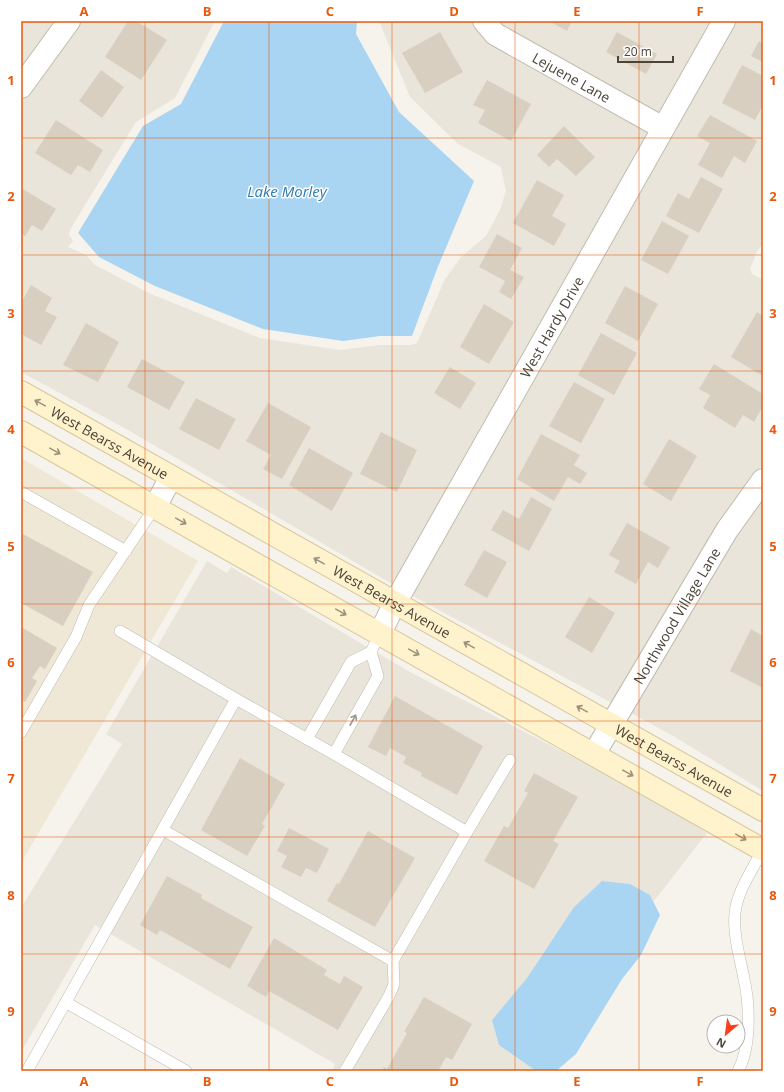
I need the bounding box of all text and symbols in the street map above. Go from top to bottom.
text: A [80,2,89,20]
text: B [203,2,212,20]
text: C [326,2,334,20]
text: D [449,2,459,20]
text: E [573,2,581,20]
text: F [696,2,704,20]
scale bar [618,38,673,64]
text: 20 m [624,43,652,60]
street label: Lejuene Lane [529,47,614,107]
text: 1 [7,71,15,89]
text: 1 [769,71,777,89]
water label: Lake Morley [247,181,328,201]
text: 2 [7,187,15,205]
text: 2 [769,187,777,205]
street label: West Hardy Drive [515,272,587,381]
text: 3 [7,304,15,322]
text: 3 [769,304,777,322]
one-way arrow [34,398,46,406]
street label: West Bearss Avenue [48,401,172,483]
text: 4 [7,420,15,438]
text: 4 [769,420,777,438]
one-way arrow [49,447,61,455]
one-way arrow [174,518,186,526]
text: 5 [7,537,15,555]
text: 5 [769,537,777,555]
street label: Northwood Village Lane [628,544,724,687]
one-way arrow [313,556,325,564]
street label: West Bearss Avenue [330,560,455,642]
one-way arrow [335,608,347,616]
one-way arrow [463,641,475,649]
one-way arrow [408,649,420,657]
text: 6 [7,653,15,671]
text: 6 [769,653,777,671]
one-way arrow [576,705,588,713]
one-way arrow [350,714,358,726]
street label: West Bearss Avenue [612,719,737,801]
text: 7 [7,769,15,787]
text: 7 [769,769,777,787]
one-way arrow [622,770,634,778]
one-way arrow [735,834,747,842]
text: 8 [7,886,15,904]
text: 8 [769,886,777,904]
text: 9 [7,1002,15,1020]
text: 9 [769,1002,777,1020]
north arrow [706,1014,746,1054]
text: N [713,1034,728,1052]
text: A [80,1072,89,1090]
text: B [203,1072,212,1090]
text: C [326,1072,334,1090]
text: D [449,1072,459,1090]
text: E [573,1072,581,1090]
text: F [696,1072,704,1090]

